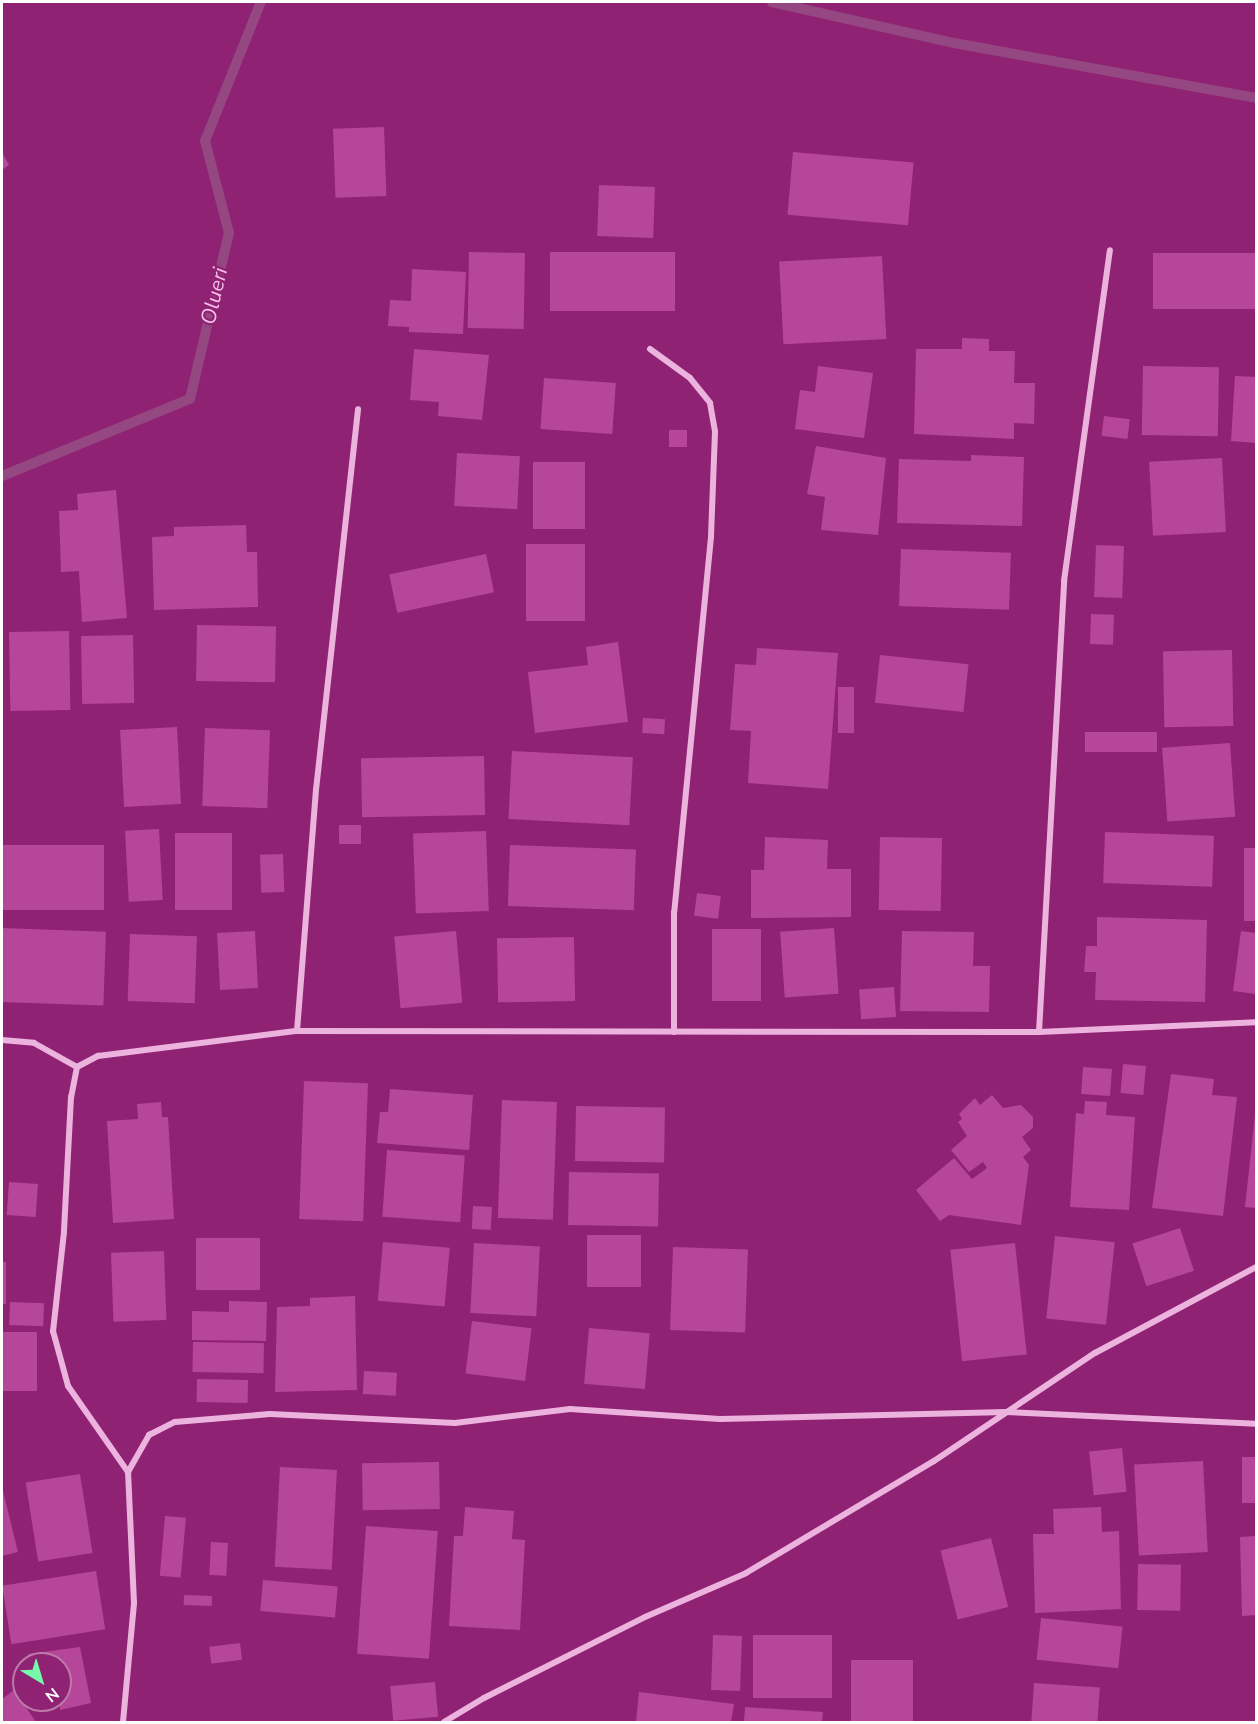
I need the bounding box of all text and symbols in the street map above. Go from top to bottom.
water label: Olueri [195,265,233,327]
north arrow [12,1652,72,1712]
text: N [40,1682,63,1707]

